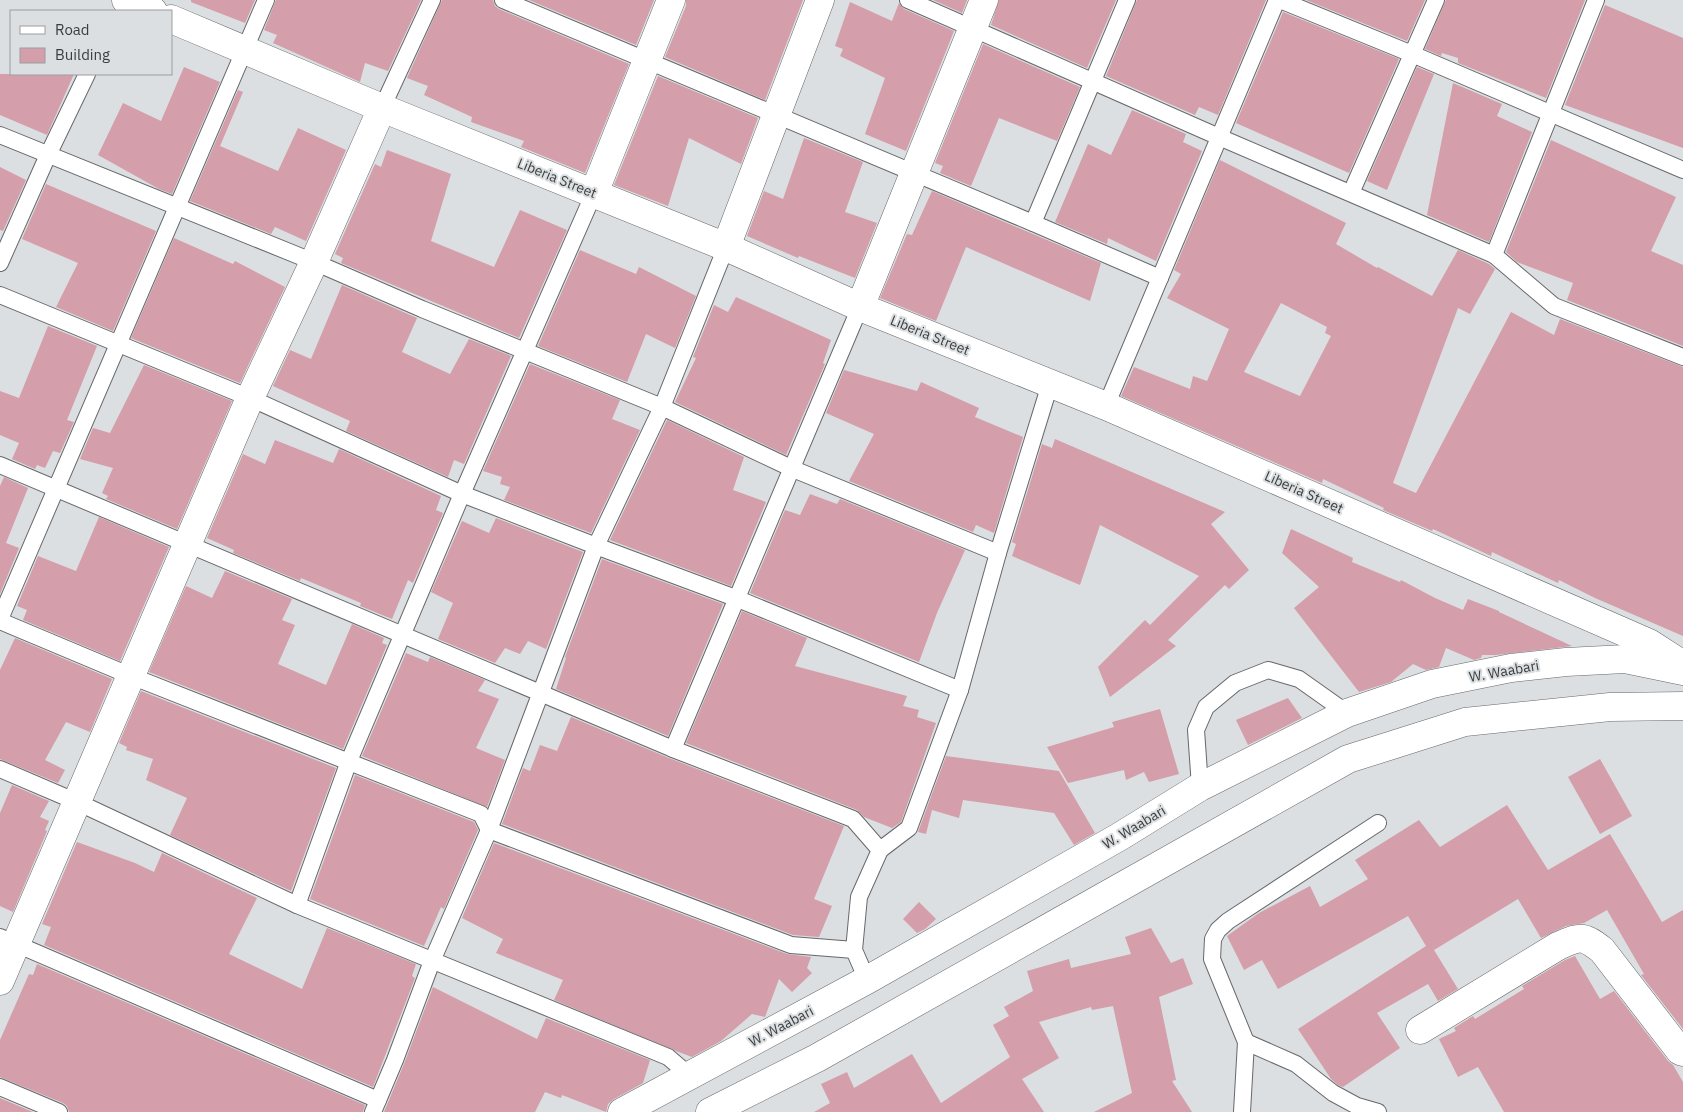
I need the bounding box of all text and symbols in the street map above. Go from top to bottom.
legend [10,10,172,75]
text: Road [55,20,90,39]
text: Building [55,45,110,64]
street label: Liberia Street [515,154,599,202]
street label: Liberia Street [888,311,972,359]
street label: Liberia Street [1262,467,1346,517]
street label: W. Waabari [1468,656,1540,686]
street label: W. Waabari [1099,801,1169,853]
street label: W. Waabari [746,1001,816,1051]

